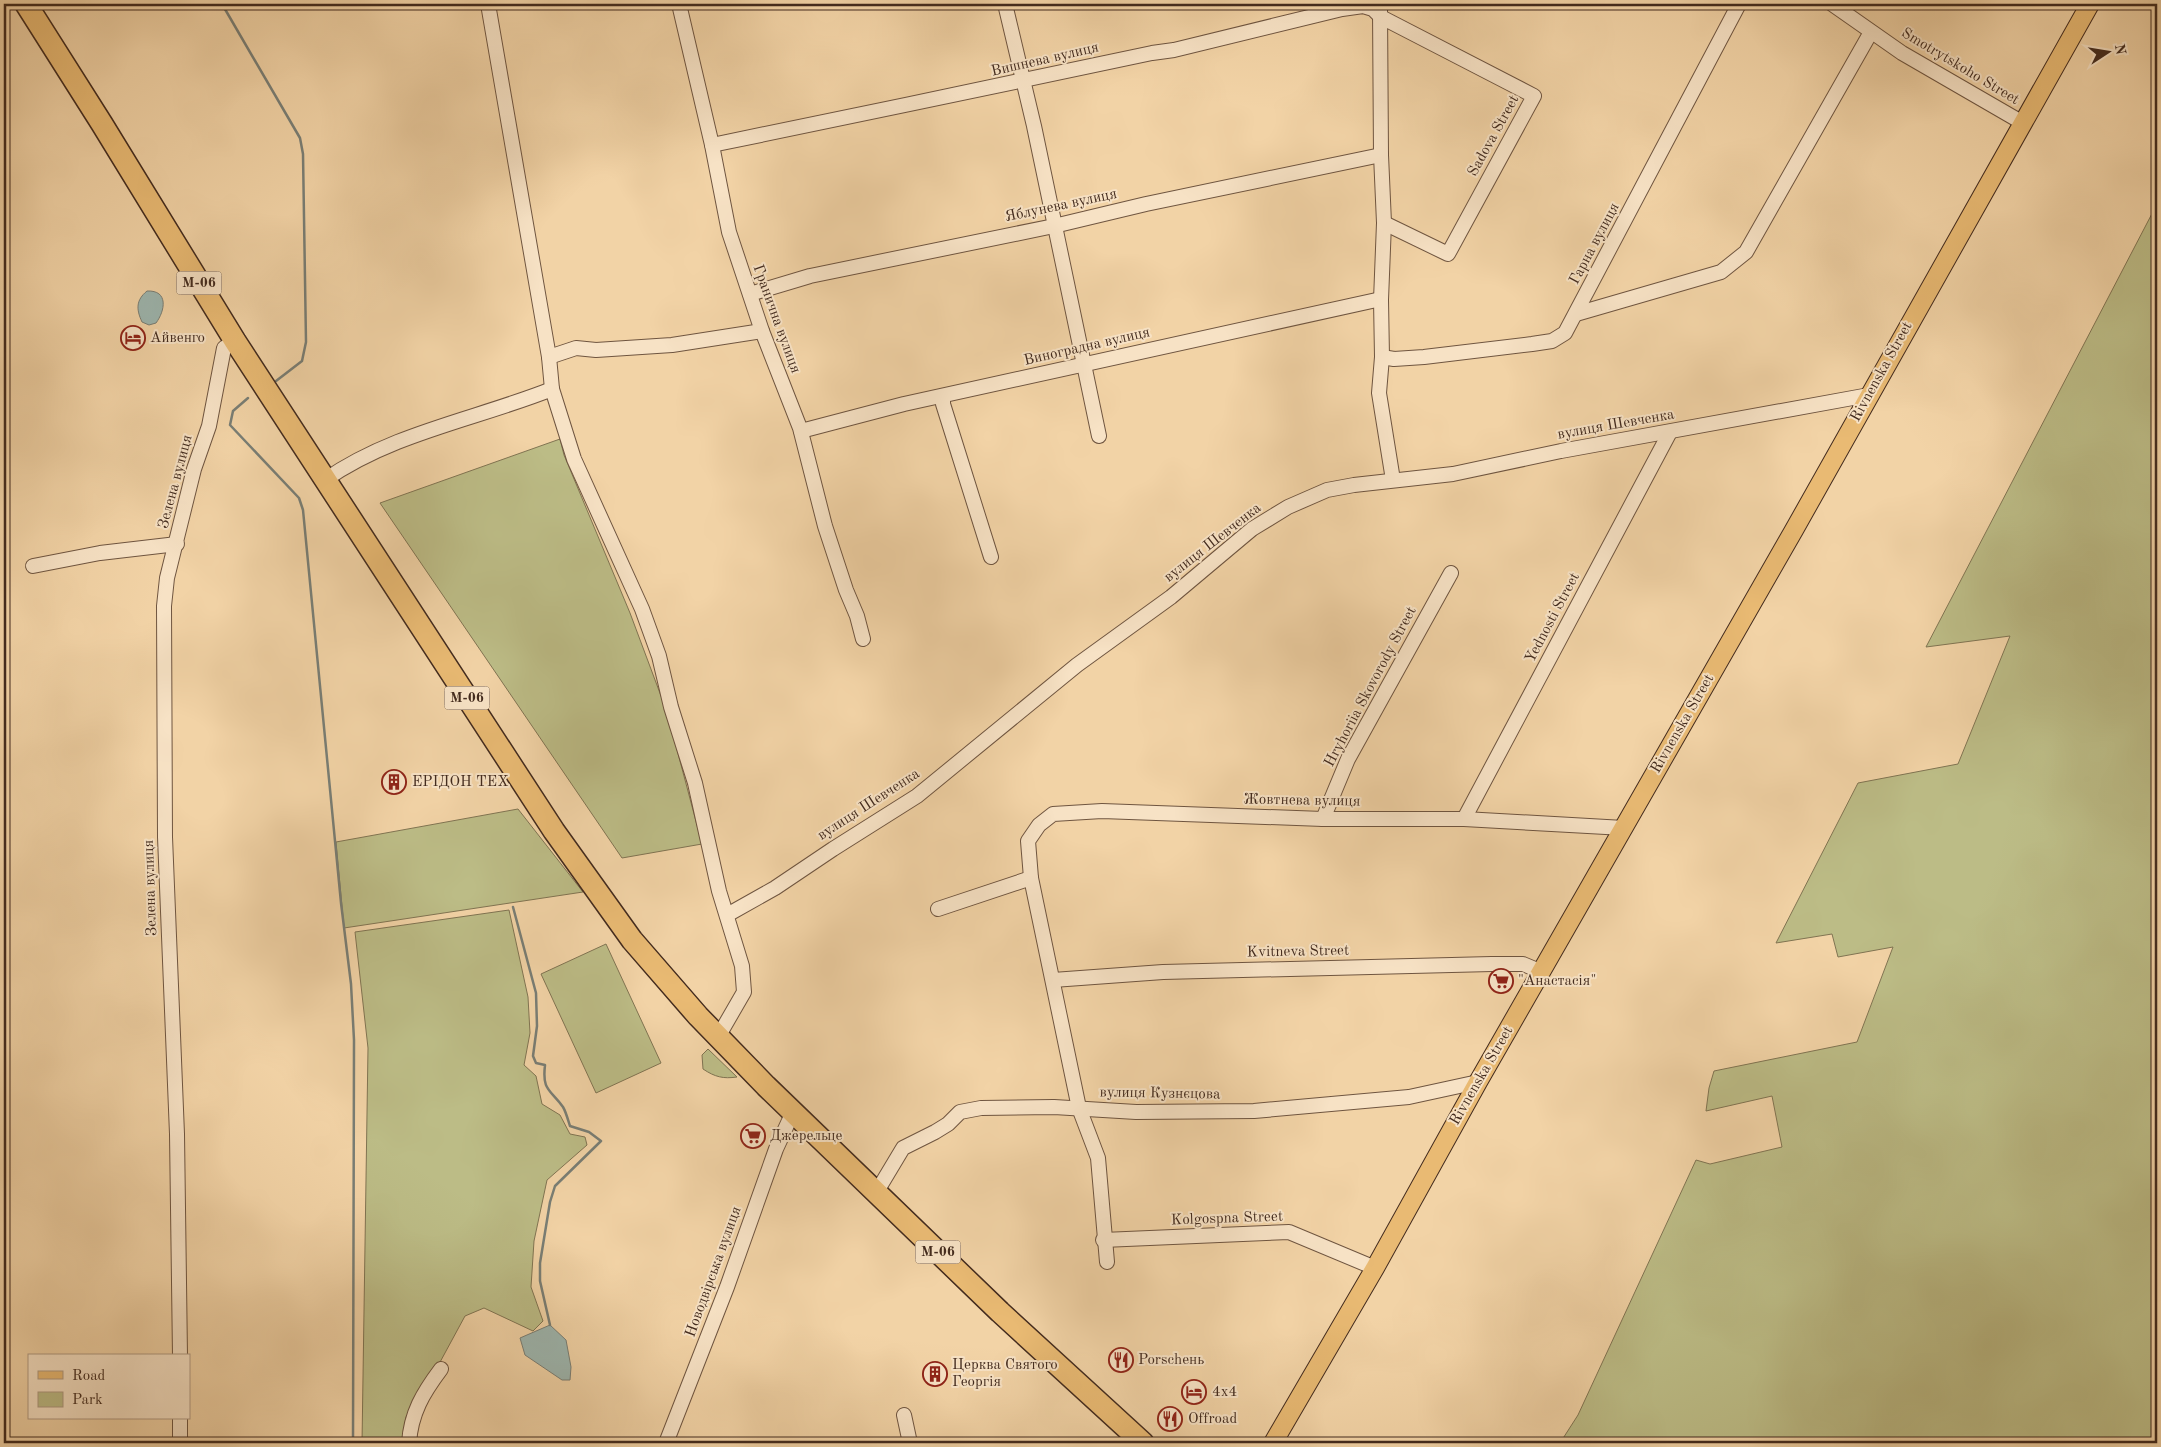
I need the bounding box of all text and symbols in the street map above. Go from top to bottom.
street label: Smotrytskoho Street [1898,26,2022,108]
north arrow [2084,28,2134,78]
street label: Вишнева вулиця [990,40,1100,80]
text: N [2112,43,2128,56]
street label: Sadova Street [1466,93,1522,179]
street label: Яблунева вулиця [1004,187,1119,225]
street label: Гарна вулиця [1567,201,1623,287]
street label: Гранична вулиця [749,263,803,376]
road number: М-06 [176,272,222,294]
street label: Rivnenska Street [1848,320,1916,424]
hotel icon: Айвенго [120,325,146,351]
street label: Виноградна вулиця [1022,325,1152,369]
place label: Айвенго [150,331,205,346]
street label: вулиця Шевченка [1556,407,1676,443]
street label: Зелена вулиця [156,433,196,531]
street label: вулиця Шевченка [1162,500,1265,585]
street label: Yednosti Street [1523,570,1583,666]
street label: Hryhoriia Skovorody Street [1322,604,1420,770]
street label: Rivnenska Street [1649,672,1717,776]
road number: М-06 [444,686,490,710]
street label: вулиця Шевченка [815,766,923,844]
building icon: ЕРІДОН ТЕХ [381,769,407,795]
place label: ЕРІДОН ТЕХ [412,775,508,790]
street label: Жовтнева вулиця [1244,792,1361,810]
street label: Зелена вулиця [142,839,160,936]
street label: Kvitneva Street [1247,944,1349,960]
supermarket icon: "Анастасія" [1488,968,1514,994]
place label: "Анастасія" [1518,974,1596,989]
street label: Rivnenska Street [1448,1024,1516,1128]
street label: вулиця Кузнєцова [1099,1085,1221,1103]
supermarket icon: Джерельце [740,1123,766,1149]
place label: Джерельце [770,1129,842,1144]
street label: Новодвірська вулиця [683,1205,745,1339]
street label: Kolgospna Street [1171,1210,1283,1228]
road number: М-06 [916,1240,960,1264]
restaurant icon: Porscheнь [1108,1347,1134,1373]
place label: Porscheнь [1138,1353,1204,1368]
legend [28,1354,190,1420]
place label: Церква Святого Георгія [952,1358,1058,1390]
building icon: Церква Святого Георгія [922,1361,948,1387]
text: Road [72,1369,106,1384]
hotel icon: 4x4 [1181,1379,1207,1405]
place label: 4x4 [1212,1385,1237,1400]
text: Park [72,1393,103,1408]
restaurant icon: Offroad [1157,1406,1183,1432]
place label: Offroad [1188,1412,1237,1427]

